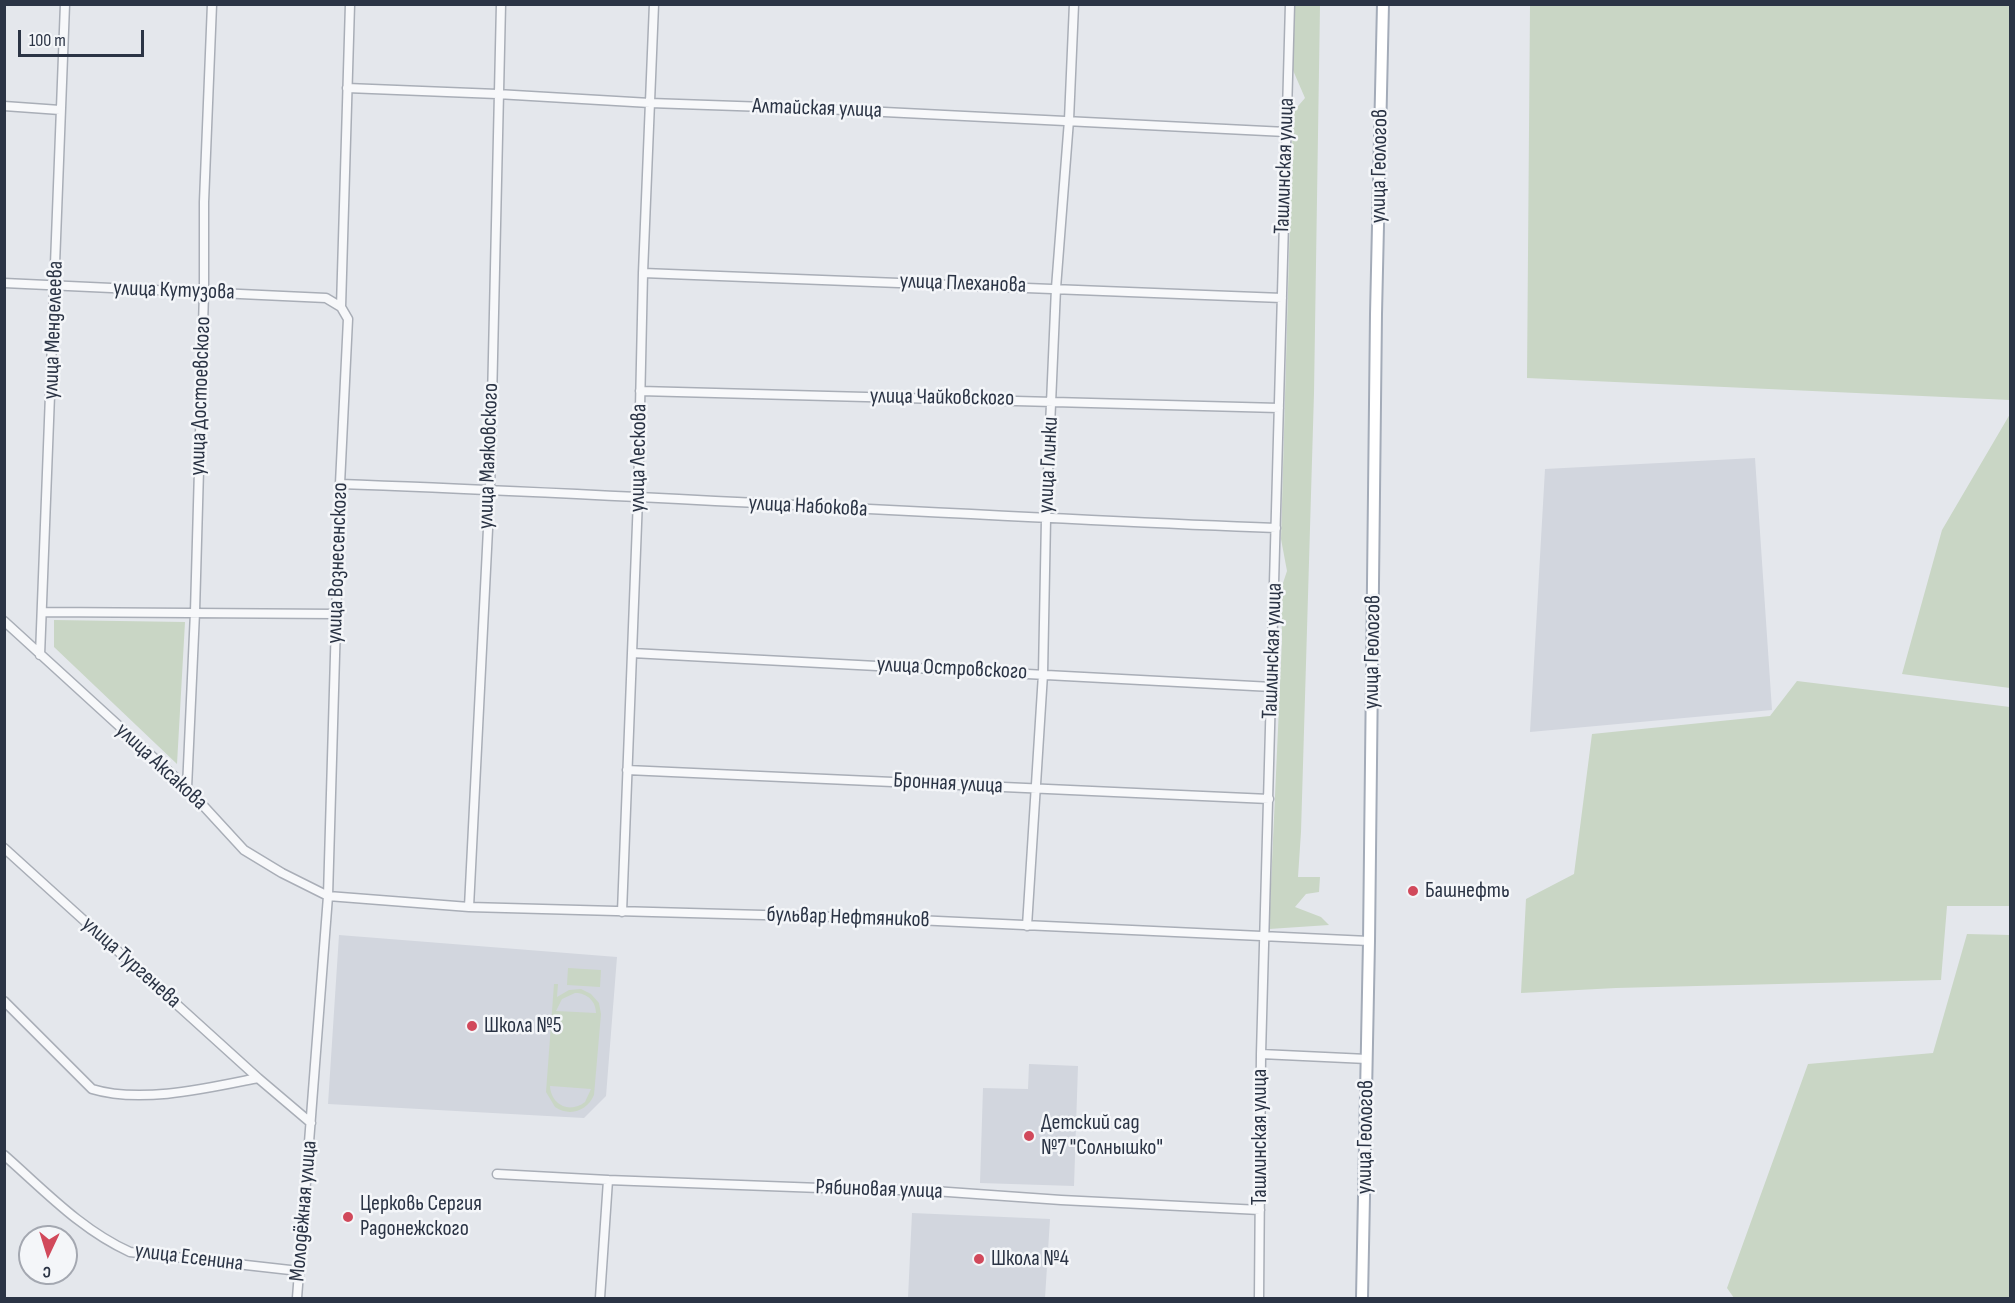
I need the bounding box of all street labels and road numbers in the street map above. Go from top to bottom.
street label: Алтайская улица [752,94,882,124]
street label: Ташлинская улица [1269,97,1301,235]
street label: улица Геологов [1366,109,1394,223]
street label: улица Менделеева [38,260,70,400]
street label: улица Плеханова [899,269,1027,299]
street label: улица Кутузова [113,276,235,306]
street label: улица Достоевского [185,316,217,476]
street label: улица Маяковского [473,382,505,530]
street label: улица Чайковского [870,384,1014,412]
street label: улица Лескова [625,404,653,512]
street label: улица Глинки [1033,416,1065,514]
street label: улица Вознесенского [322,482,354,644]
street label: улица Набокова [748,491,868,523]
street label: Ташлинская улица [1257,582,1289,720]
street label: улица Геологов [1359,595,1387,709]
street label: улица Островского [876,652,1028,686]
street label: улица Аксакова [110,718,212,816]
street label: Бронная улица [892,768,1004,800]
street label: бульвар Нефтяников [766,902,930,934]
street label: улица Тургенева [76,912,186,1014]
street label: Ташлинская улица [1247,1069,1273,1205]
street label: улица Геологов [1352,1080,1380,1194]
street label: Молодёжная улица [285,1139,323,1283]
street label: Рябиновая улица [815,1175,943,1205]
street label: улица Есенина [133,1238,245,1278]

